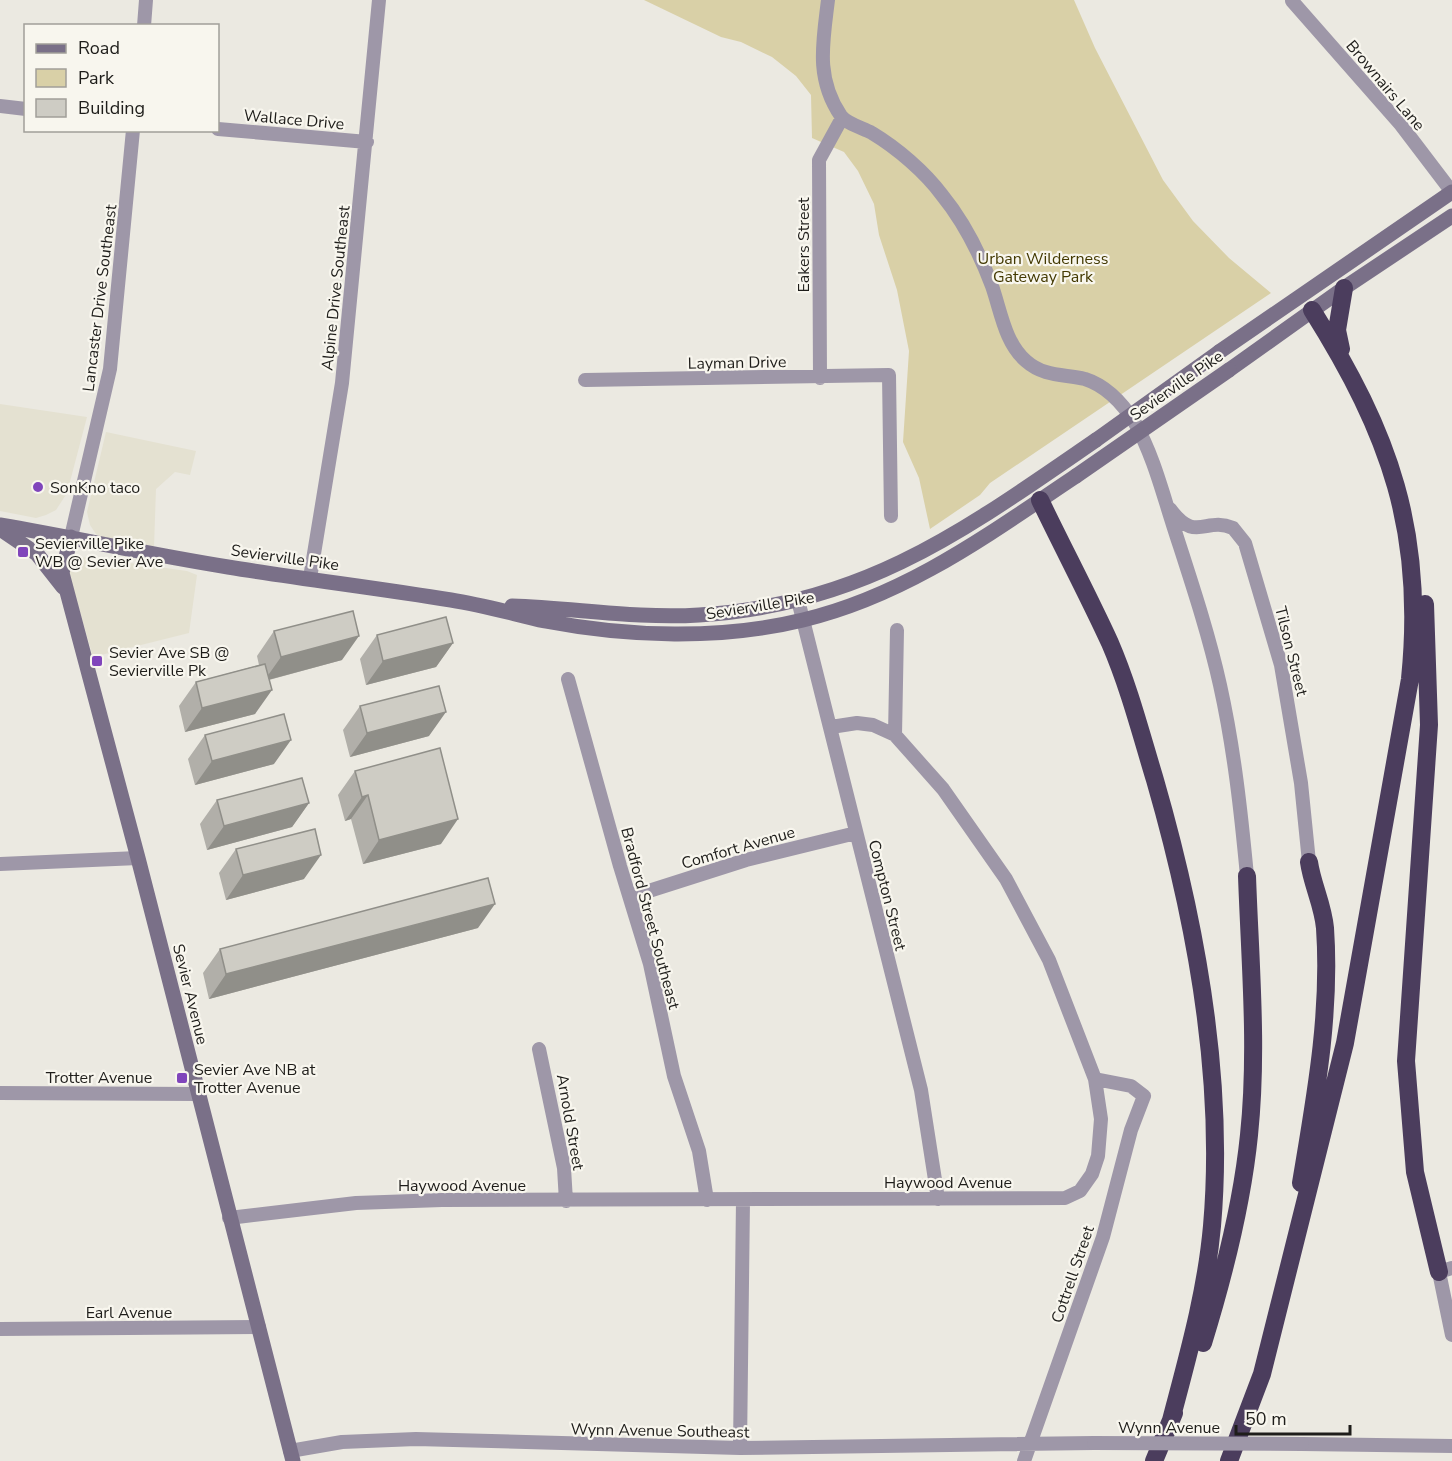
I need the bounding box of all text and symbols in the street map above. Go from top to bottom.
legend [24,24,219,132]
text: Road [78,36,120,60]
street label: Brownairs Lane [1341,36,1430,136]
text: Park [78,66,115,90]
text: Building [78,96,145,120]
street label: Wallace Drive [243,105,345,135]
street label: Eakers Street [793,197,815,293]
street label: Lancaster Drive Southeast [78,203,122,393]
street label: Alpine Drive Southeast [316,204,356,372]
park label: Urban Wilderness Gateway Park [978,248,1108,288]
street label: Sevierville Pike [1126,346,1228,426]
street label: Layman Drive [688,351,787,375]
place label: SonKno taco [50,477,140,499]
marker: SonKno taco [31,480,45,494]
place label: Sevierville Pike WB @ Sevier Ave [35,533,163,573]
street label: Sevierville Pike [229,540,340,576]
marker: Sevierville Pike WB @ Sevier Ave [16,545,30,559]
street label: Sevierville Pike [705,587,816,625]
street label: Tilson Street [1269,604,1313,699]
place label: Sevier Ave SB @ Sevierville Pk [109,642,229,682]
marker: Sevier Ave SB @ Sevierville Pk [90,654,104,668]
street label: Comfort Avenue [679,821,798,875]
street label: Bradford Street Southeast [615,825,685,1012]
street label: Compton Street [863,838,912,953]
street label: Sevier Avenue [167,942,213,1047]
place label: Sevier Ave NB at Trotter Avenue [194,1059,316,1099]
street label: Trotter Avenue [46,1067,152,1089]
marker: Sevier Ave NB at Trotter Avenue [175,1071,189,1085]
street label: Arnold Street [551,1072,589,1172]
street label: Haywood Avenue [884,1172,1012,1194]
street label: Haywood Avenue [398,1175,526,1197]
street label: Cottrell Street [1046,1222,1100,1326]
street label: Earl Avenue [86,1302,172,1324]
scale bar [1236,1398,1350,1436]
text: 50 m [1245,1407,1287,1431]
street label: Wynn Avenue [1118,1417,1220,1439]
street label: Wynn Avenue Southeast [570,1418,750,1444]

